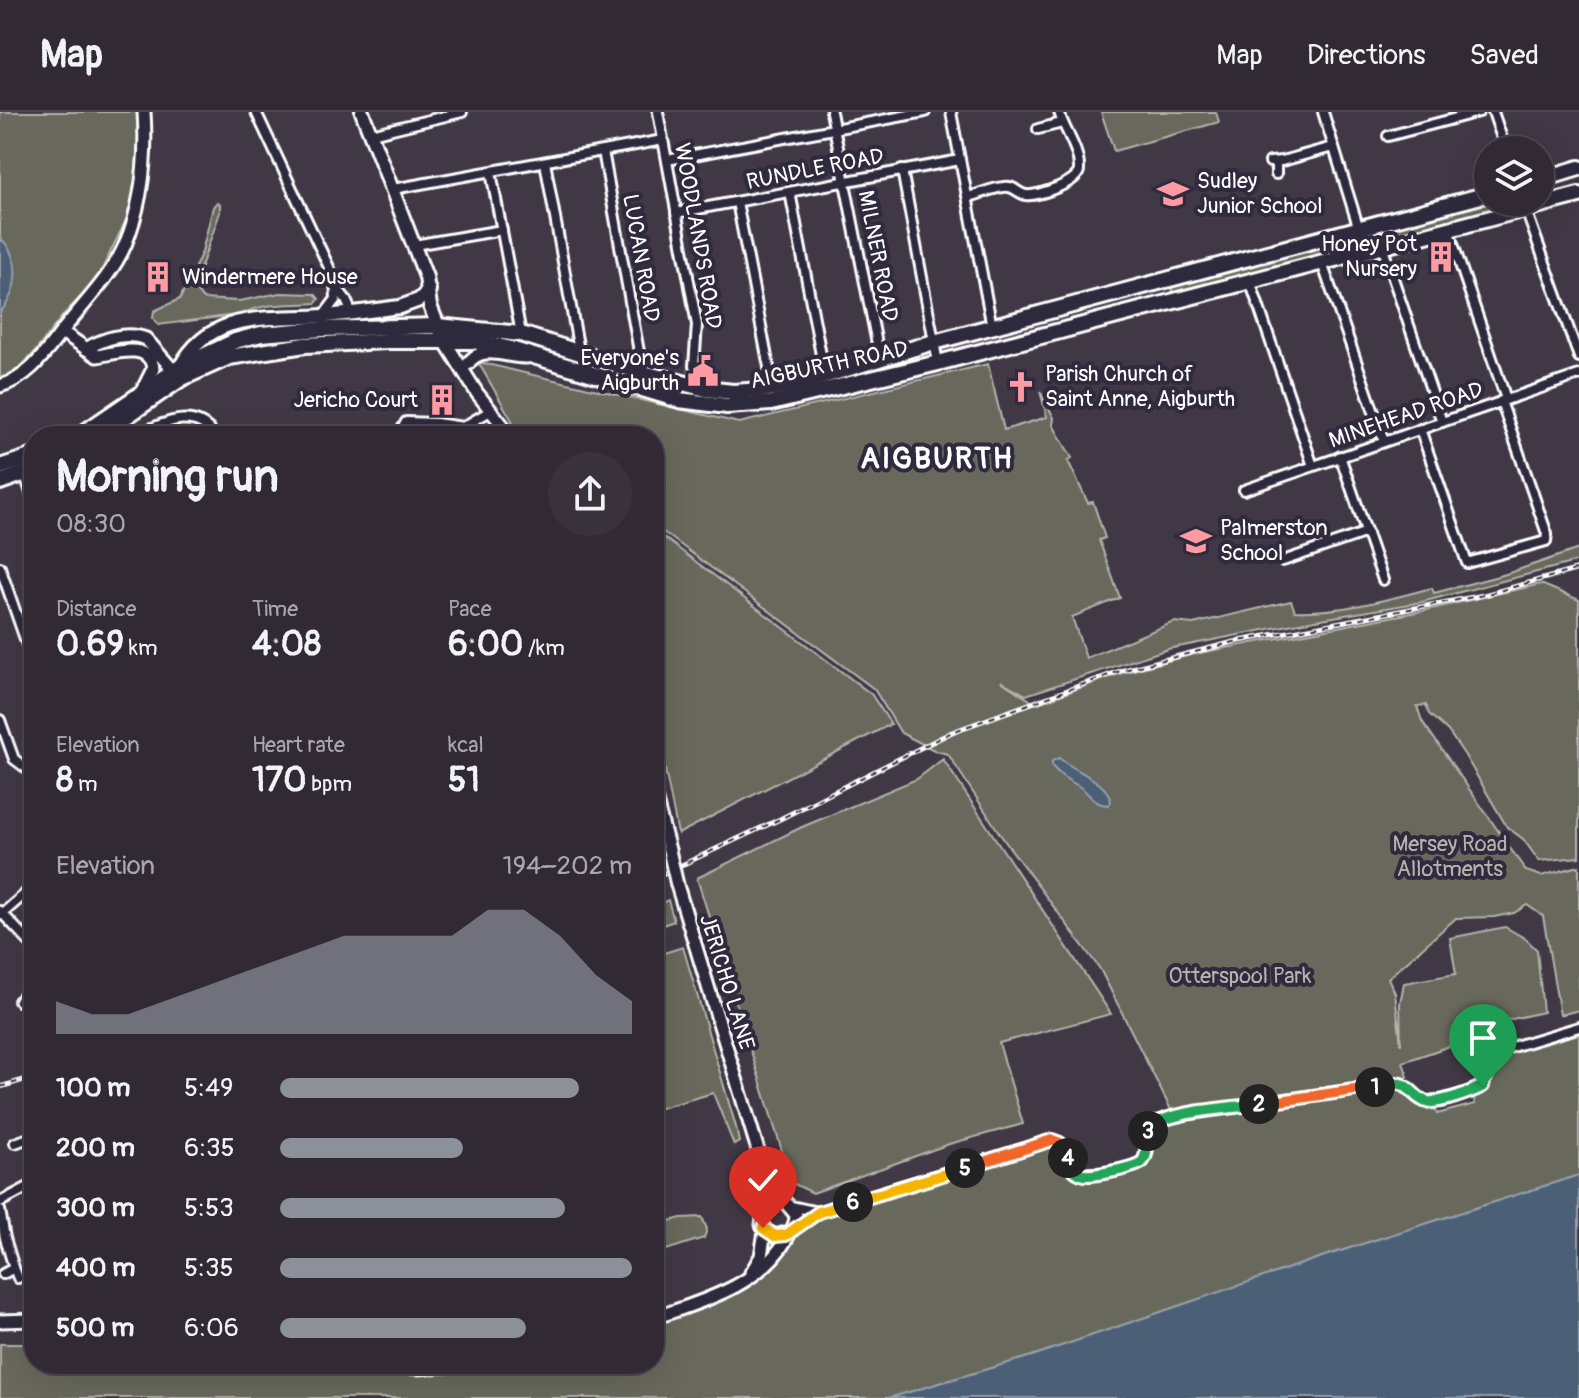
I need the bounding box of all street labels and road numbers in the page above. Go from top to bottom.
street label: WOODLANDS ROAD [668,141,728,331]
street label: RUNDLE ROAD [744,142,886,196]
street label: MILNER ROAD [852,188,904,324]
street label: LUCAN ROAD [616,192,666,324]
street label: AIGBURTH ROAD [748,335,910,395]
street label: MINEHEAD ROAD [1325,375,1487,455]
street label: JERICHO LANE [693,911,761,1053]

